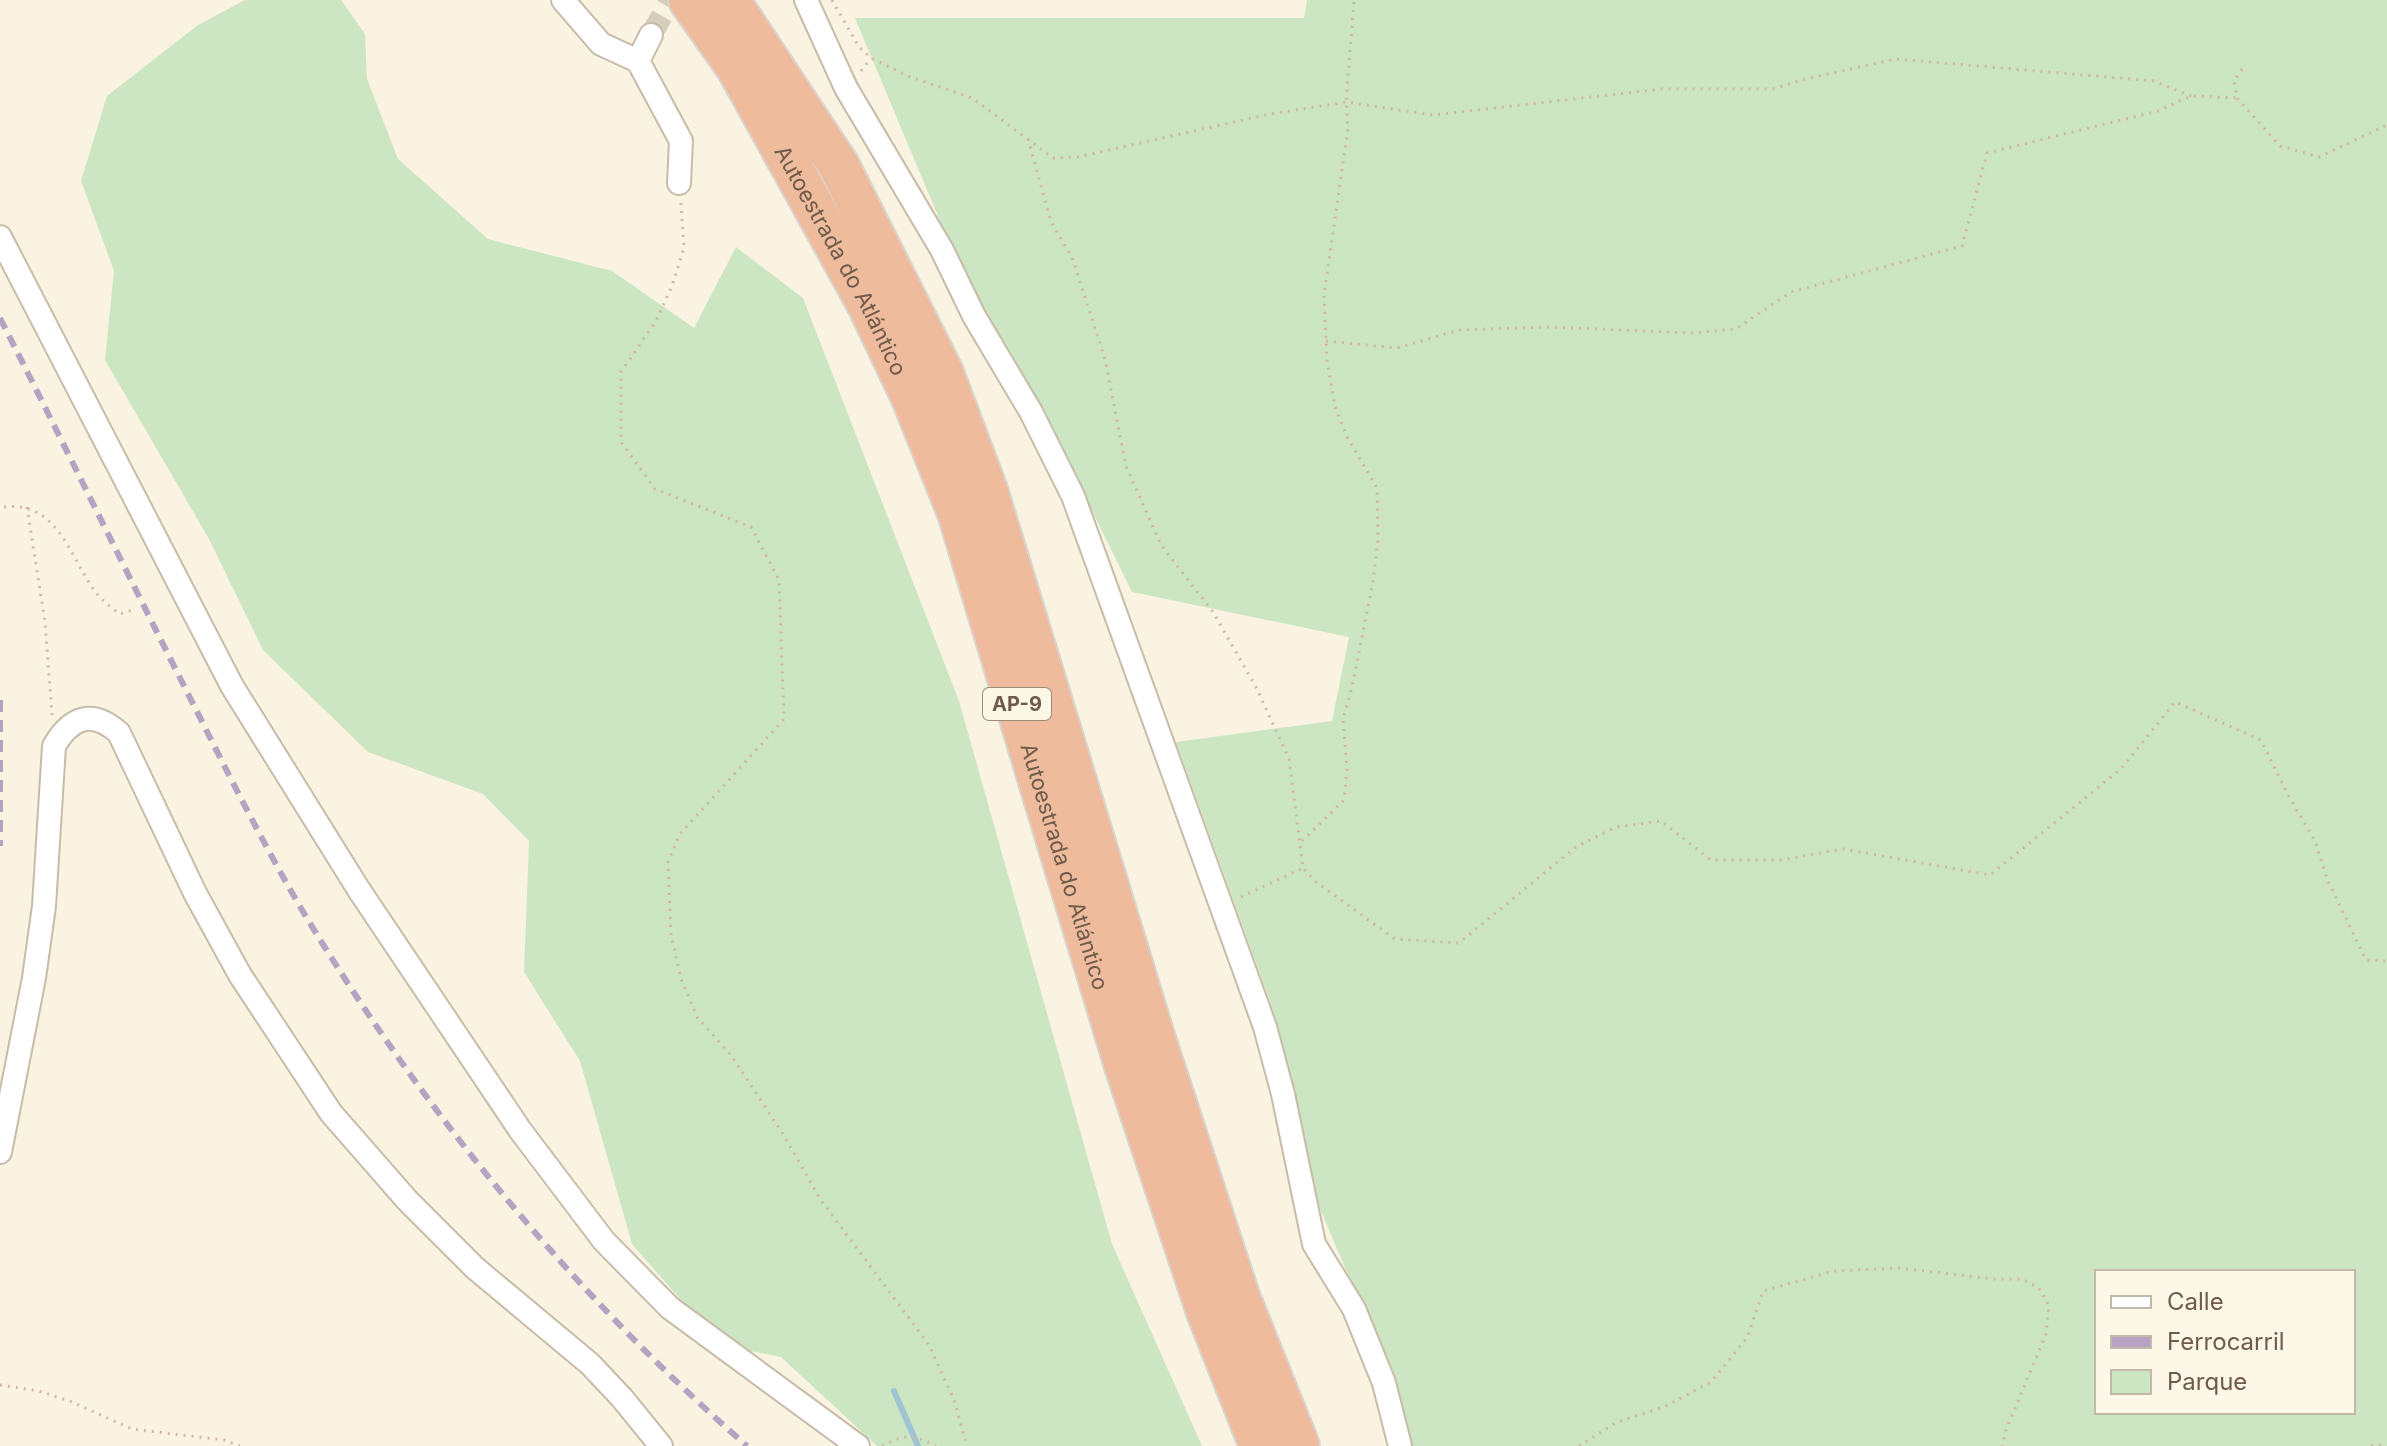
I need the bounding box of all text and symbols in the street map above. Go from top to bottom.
street label: Autoestrada do Atlántico [769,141,912,379]
road number: AP-9 [983,688,1051,720]
street label: Autoestrada do Atlántico [1015,740,1114,993]
legend [2095,1270,2355,1414]
text: Calle [2167,1287,2224,1316]
text: Ferrocarril [2167,1327,2285,1356]
text: Parque [2167,1367,2247,1396]

